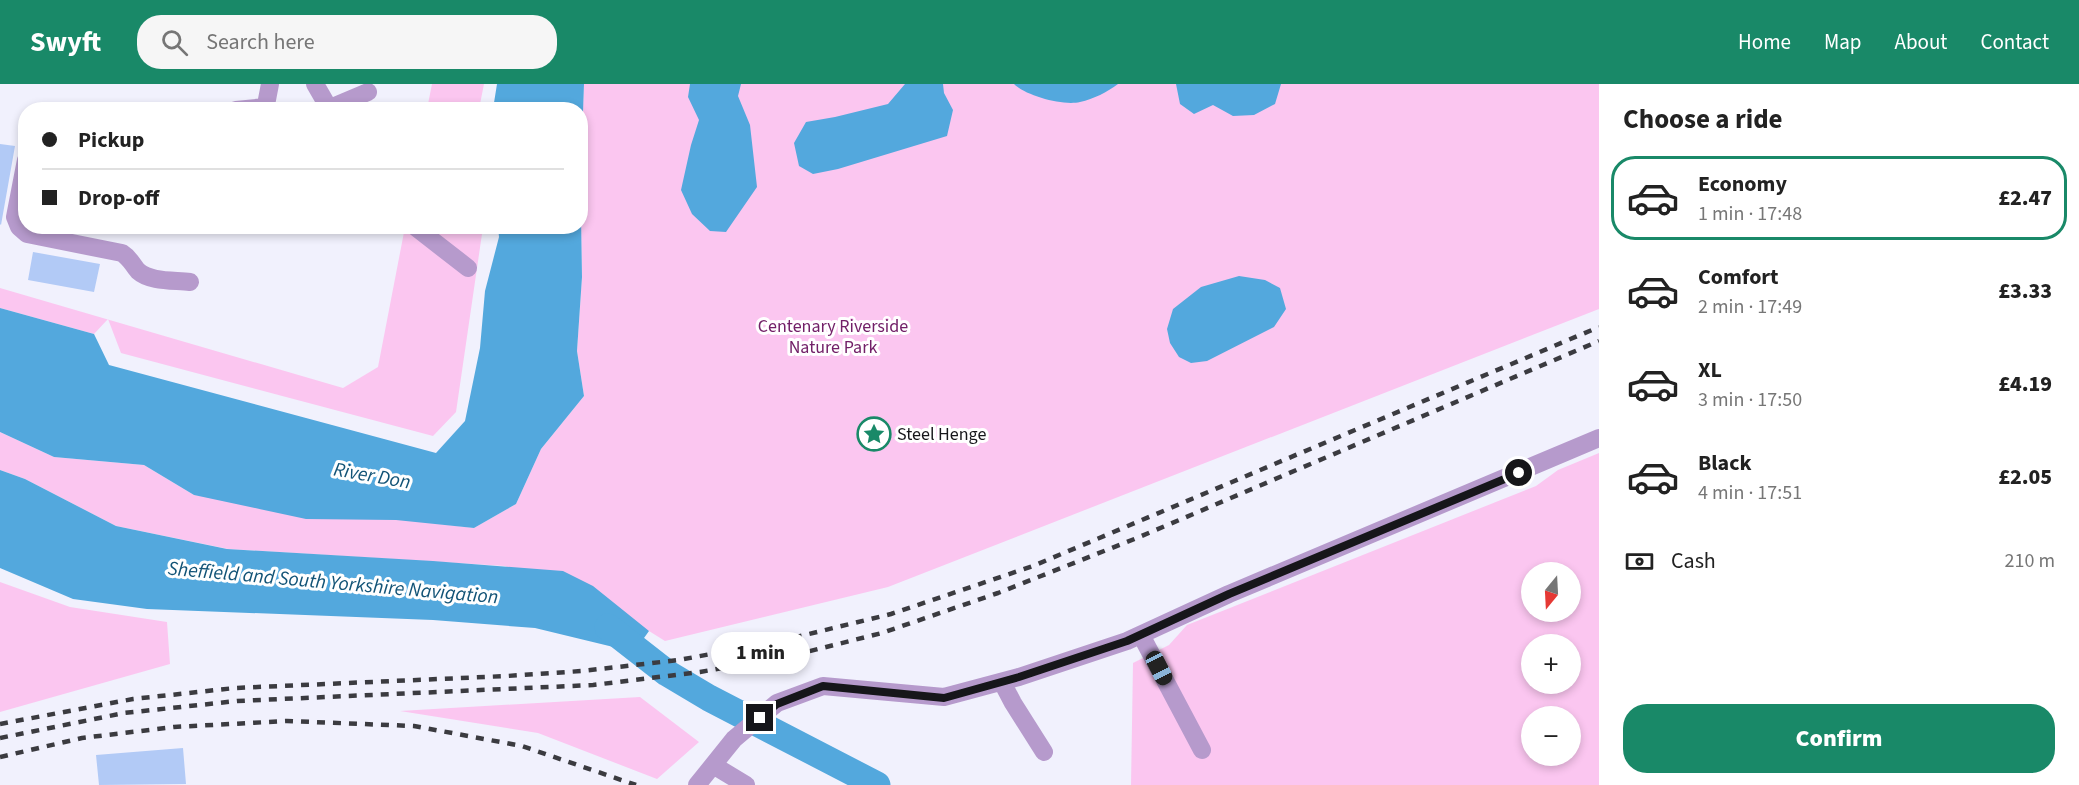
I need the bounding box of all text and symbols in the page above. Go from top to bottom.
search box [137,15,557,69]
text: Swyft [30,22,101,62]
icon: search [158,26,191,59]
text: Search here [206,26,315,58]
text: Home [1738,27,1791,57]
text: Map [1824,27,1862,57]
text: About [1895,27,1947,57]
text: Contact [1980,27,2049,57]
text: Choose a ride [1623,100,1783,139]
text: Pickup [78,124,144,156]
text: Economy [1698,168,1787,200]
icon: car [1626,171,1680,225]
text: Drop-off [78,182,159,214]
text: £2.47 [1998,182,2052,214]
text: 1 min · 17:48 [1698,200,1802,228]
text: Comfort [1698,261,1779,293]
icon: car [1626,264,1680,318]
text: £3.33 [1998,275,2052,307]
text: 2 min · 17:49 [1698,293,1802,321]
park label: Centenary Riverside Nature Park [758,314,908,360]
text: XL [1698,354,1722,386]
icon: car [1626,357,1680,411]
text: £4.19 [1998,368,2052,400]
text: 3 min · 17:50 [1698,386,1802,414]
place icon: Steel Henge [856,416,892,452]
place label: Steel Henge [897,422,986,447]
text: Black [1698,447,1752,479]
icon: car [1626,450,1680,504]
water label: River Don [331,455,413,497]
route start [1505,459,1532,486]
text: £2.05 [1998,461,2052,493]
text: 4 min · 17:51 [1698,479,1802,507]
icon: cash [1623,545,1656,578]
text: Cash [1671,545,1716,577]
text: 210 m [2005,547,2055,575]
water label: Sheffield and South Yorkshire Navigation [167,555,499,611]
north arrow [1521,562,1581,622]
map controls [1521,562,1581,766]
callout: 1 min [710,631,810,673]
button: + [1521,634,1581,694]
text: 1 min [736,639,785,667]
car [1143,648,1175,688]
route end [746,704,773,731]
button: Confirm [1623,704,2055,773]
button: − [1521,706,1581,766]

